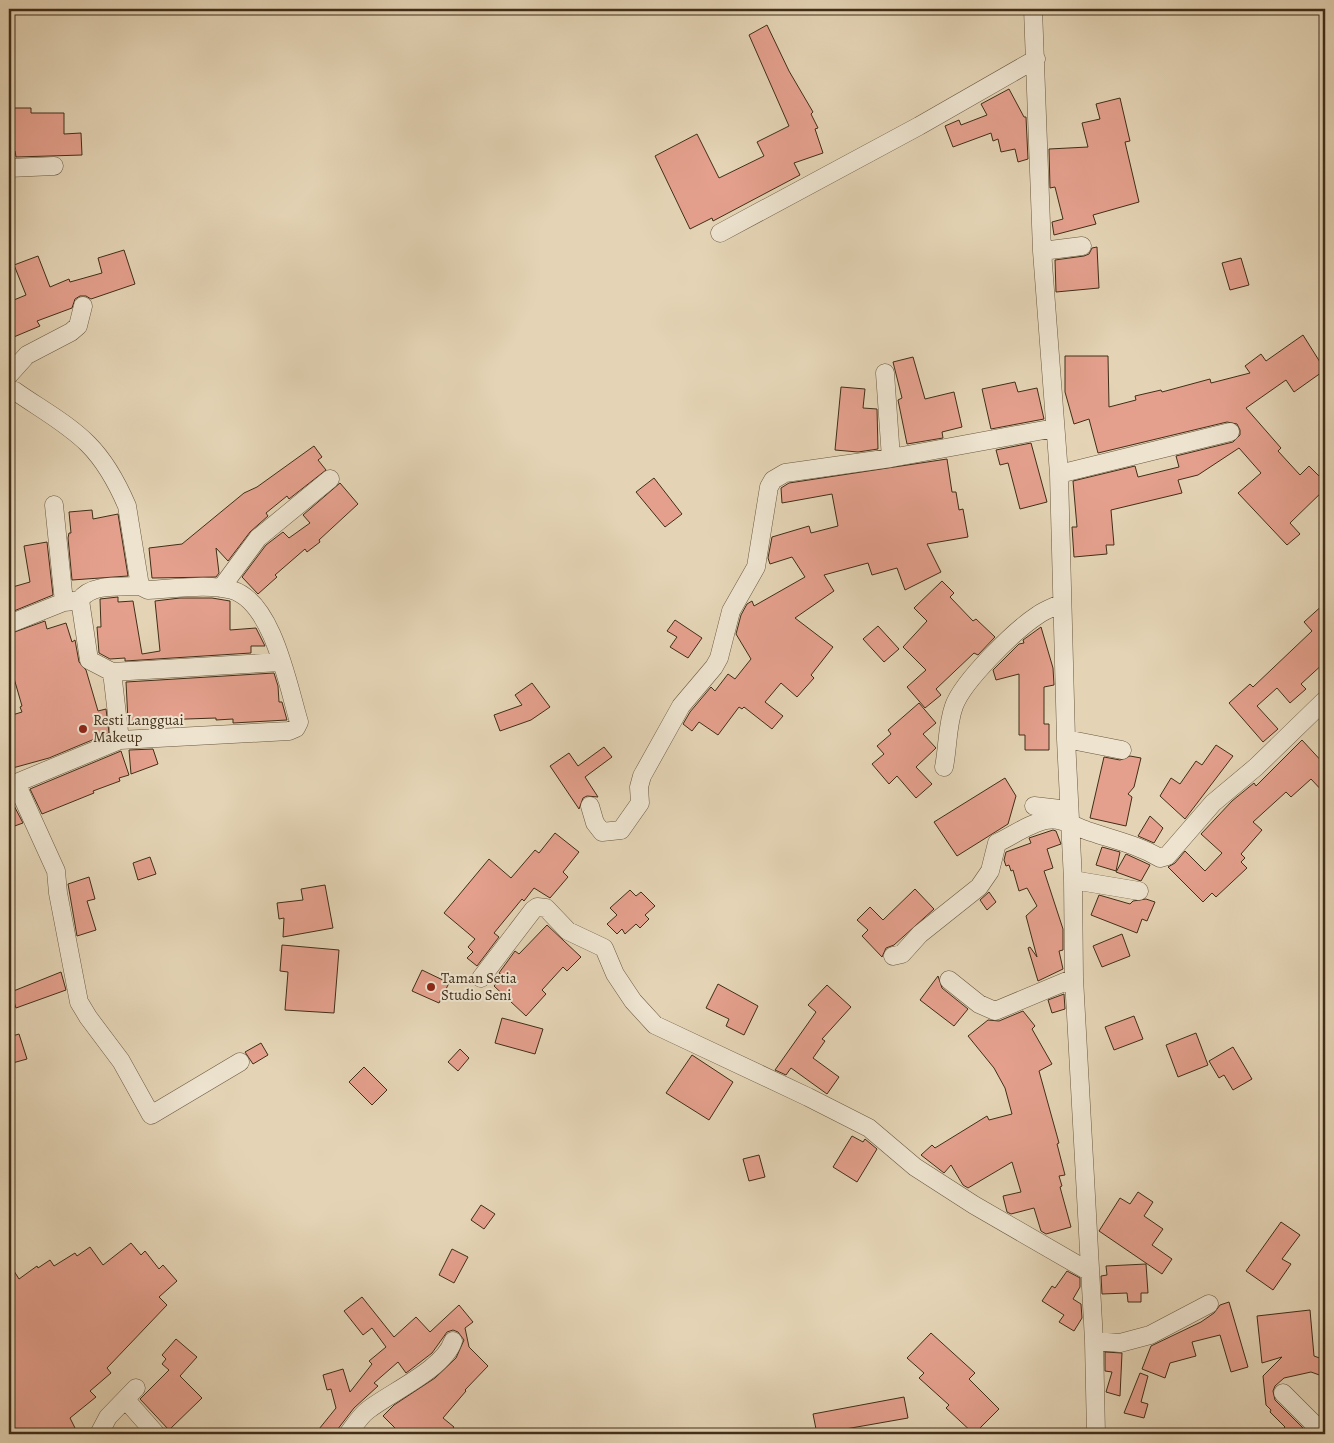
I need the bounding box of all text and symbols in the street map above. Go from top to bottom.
place label: Resti Langguai Makeup [93,710,184,747]
marker: Resti Langguai Makeup [77,723,89,735]
place label: Taman Setia Studio Seni [441,968,517,1005]
marker: Taman Setia Studio Seni [425,981,437,993]

